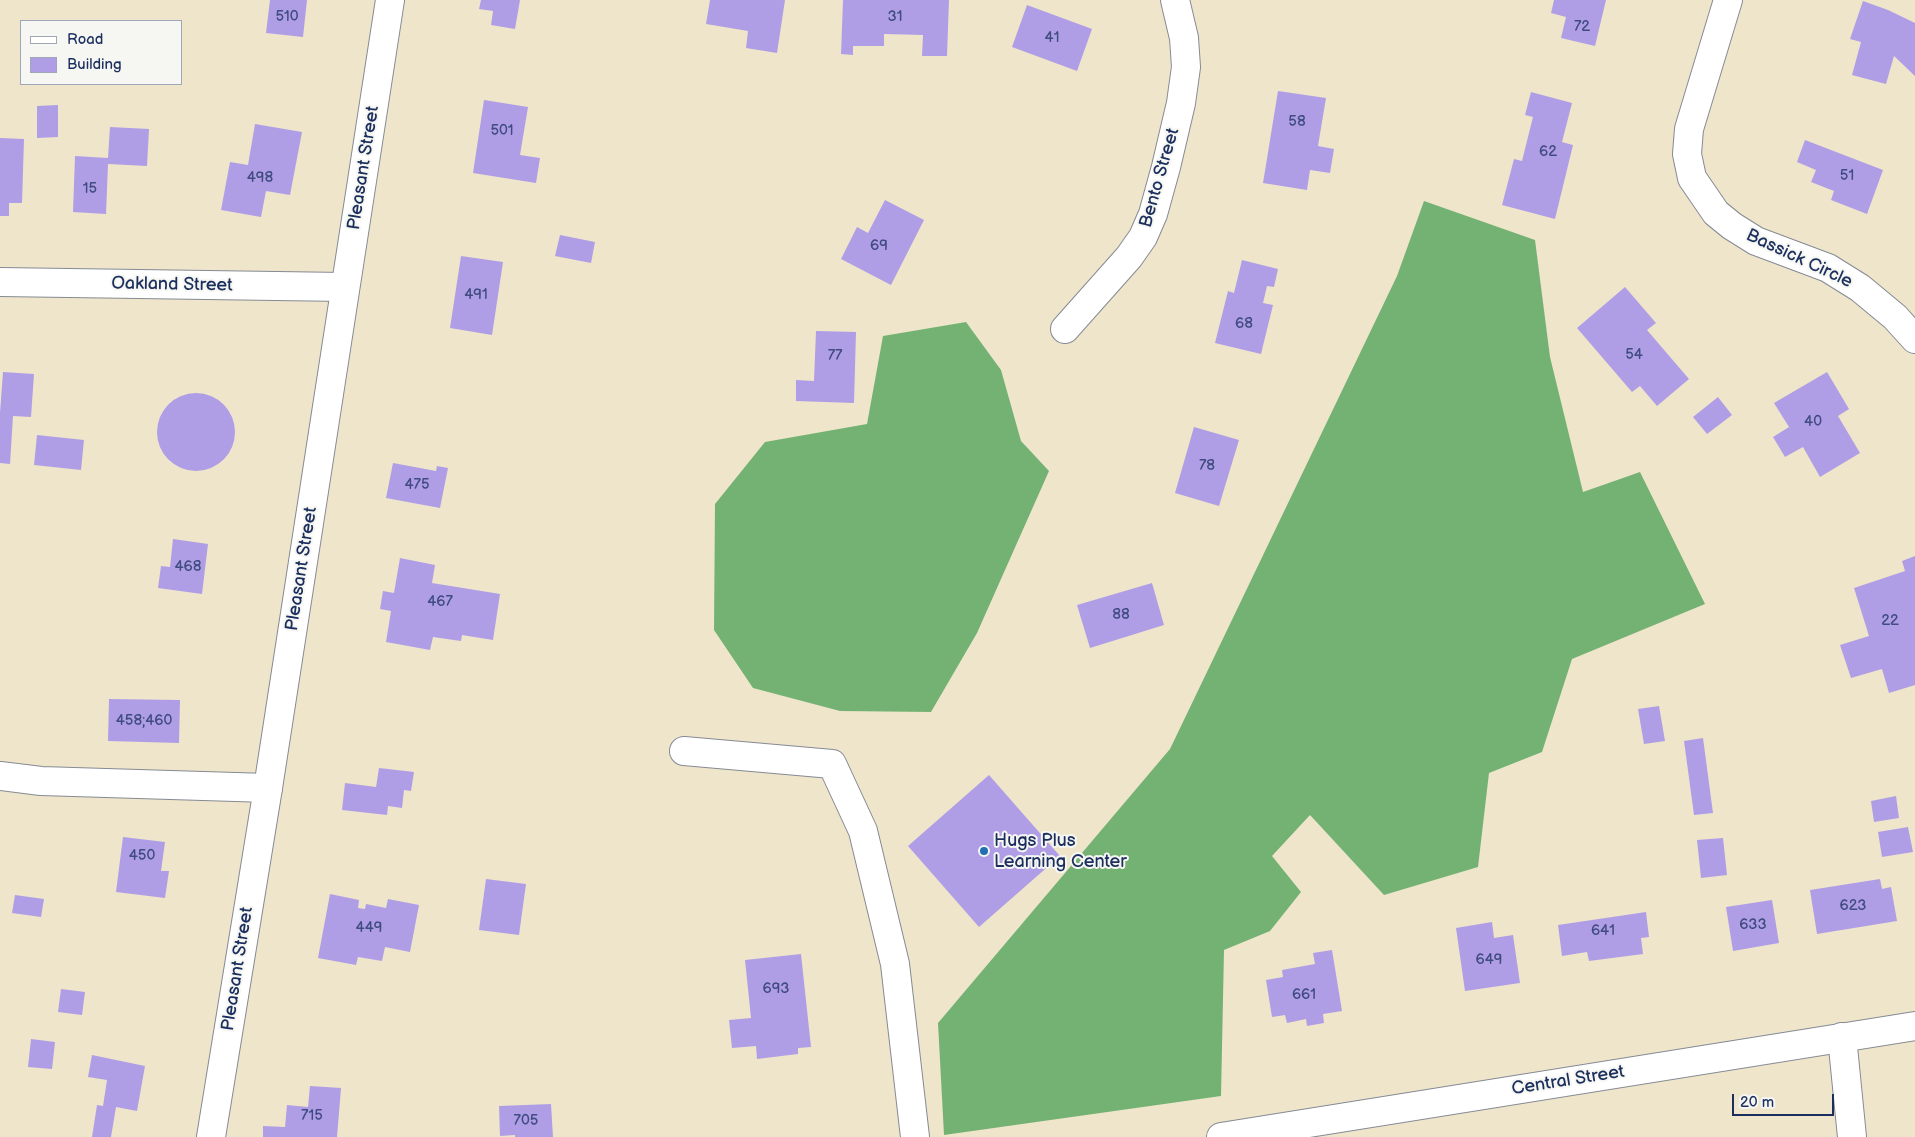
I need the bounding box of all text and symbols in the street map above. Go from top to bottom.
house number: 510 [275,8,299,26]
house number: 31 [887,8,903,26]
house number: 72 [1574,18,1590,36]
legend [20,20,182,85]
house number: 41 [1045,29,1059,47]
text: Road [67,30,103,49]
text: Building [67,55,122,74]
street label: Pleasant Street [344,105,384,231]
house number: 58 [1288,113,1306,131]
house number: 501 [490,122,514,140]
street label: Bento Street [1135,126,1185,230]
house number: 62 [1539,143,1557,161]
house number: 51 [1840,167,1854,185]
house number: 498 [247,169,273,187]
house number: 15 [83,180,97,198]
street label: Bassick Circle [1742,225,1856,293]
house number: 69 [870,237,888,255]
street label: Oakland Street [111,273,233,297]
house number: 491 [464,286,488,304]
house number: 68 [1235,315,1253,333]
house number: 54 [1625,346,1643,364]
house number: 77 [828,347,842,365]
house number: 40 [1804,413,1822,431]
house number: 78 [1199,457,1215,475]
house number: 475 [404,476,430,494]
street label: Pleasant Street [282,506,322,632]
house number: 468 [174,558,202,576]
house number: 467 [427,593,453,611]
house number: 88 [1112,606,1130,624]
house number: 22 [1881,612,1899,630]
house number: 458;460 [116,712,172,730]
place label: Hugs Plus Learning Center [994,830,1127,872]
marker: Hugs Plus Learning Center [978,845,990,857]
house number: 450 [129,847,155,865]
house number: 623 [1840,897,1866,915]
street label: Pleasant Street [218,906,258,1032]
house number: 633 [1739,916,1767,934]
house number: 449 [356,919,382,937]
house number: 641 [1591,922,1615,940]
house number: 649 [1476,951,1502,969]
house number: 693 [762,980,790,998]
house number: 661 [1292,986,1316,1004]
street label: Central Street [1510,1061,1626,1101]
scale bar [1735,1084,1838,1116]
text: 20 m [1740,1093,1774,1112]
house number: 715 [301,1107,323,1125]
house number: 705 [514,1112,538,1130]

